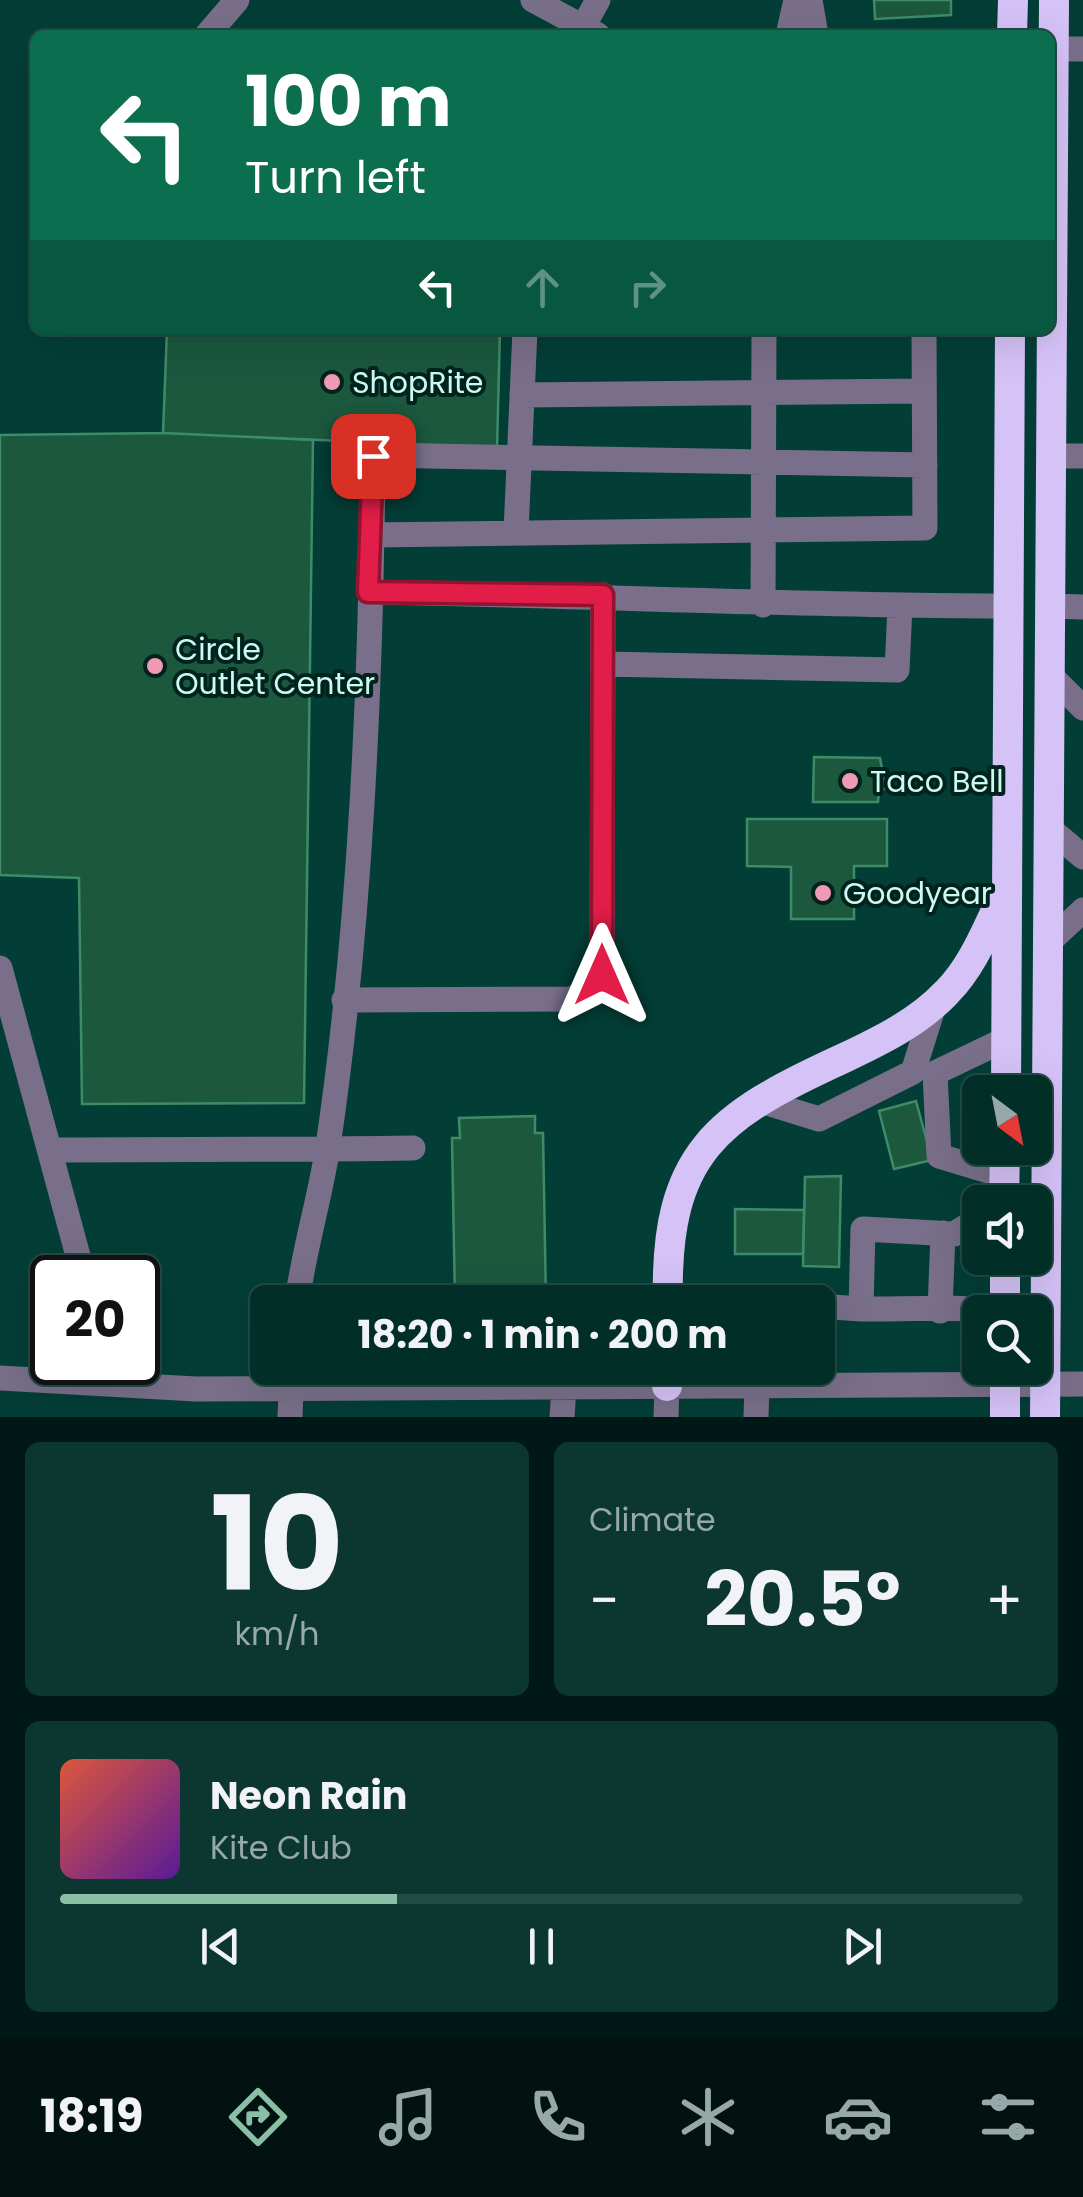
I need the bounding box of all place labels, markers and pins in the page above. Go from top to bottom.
place label: ShopRite [352,361,483,404]
marker: ShopRite [321,371,343,393]
pin [331,414,416,499]
place label: Circle Outlet Center [175,628,375,705]
marker: Circle Outlet Center [144,655,166,677]
place label: Taco Bell [870,760,1004,803]
marker: Taco Bell [839,770,861,792]
place label: Goodyear [843,872,992,915]
marker: Goodyear [812,882,834,904]

